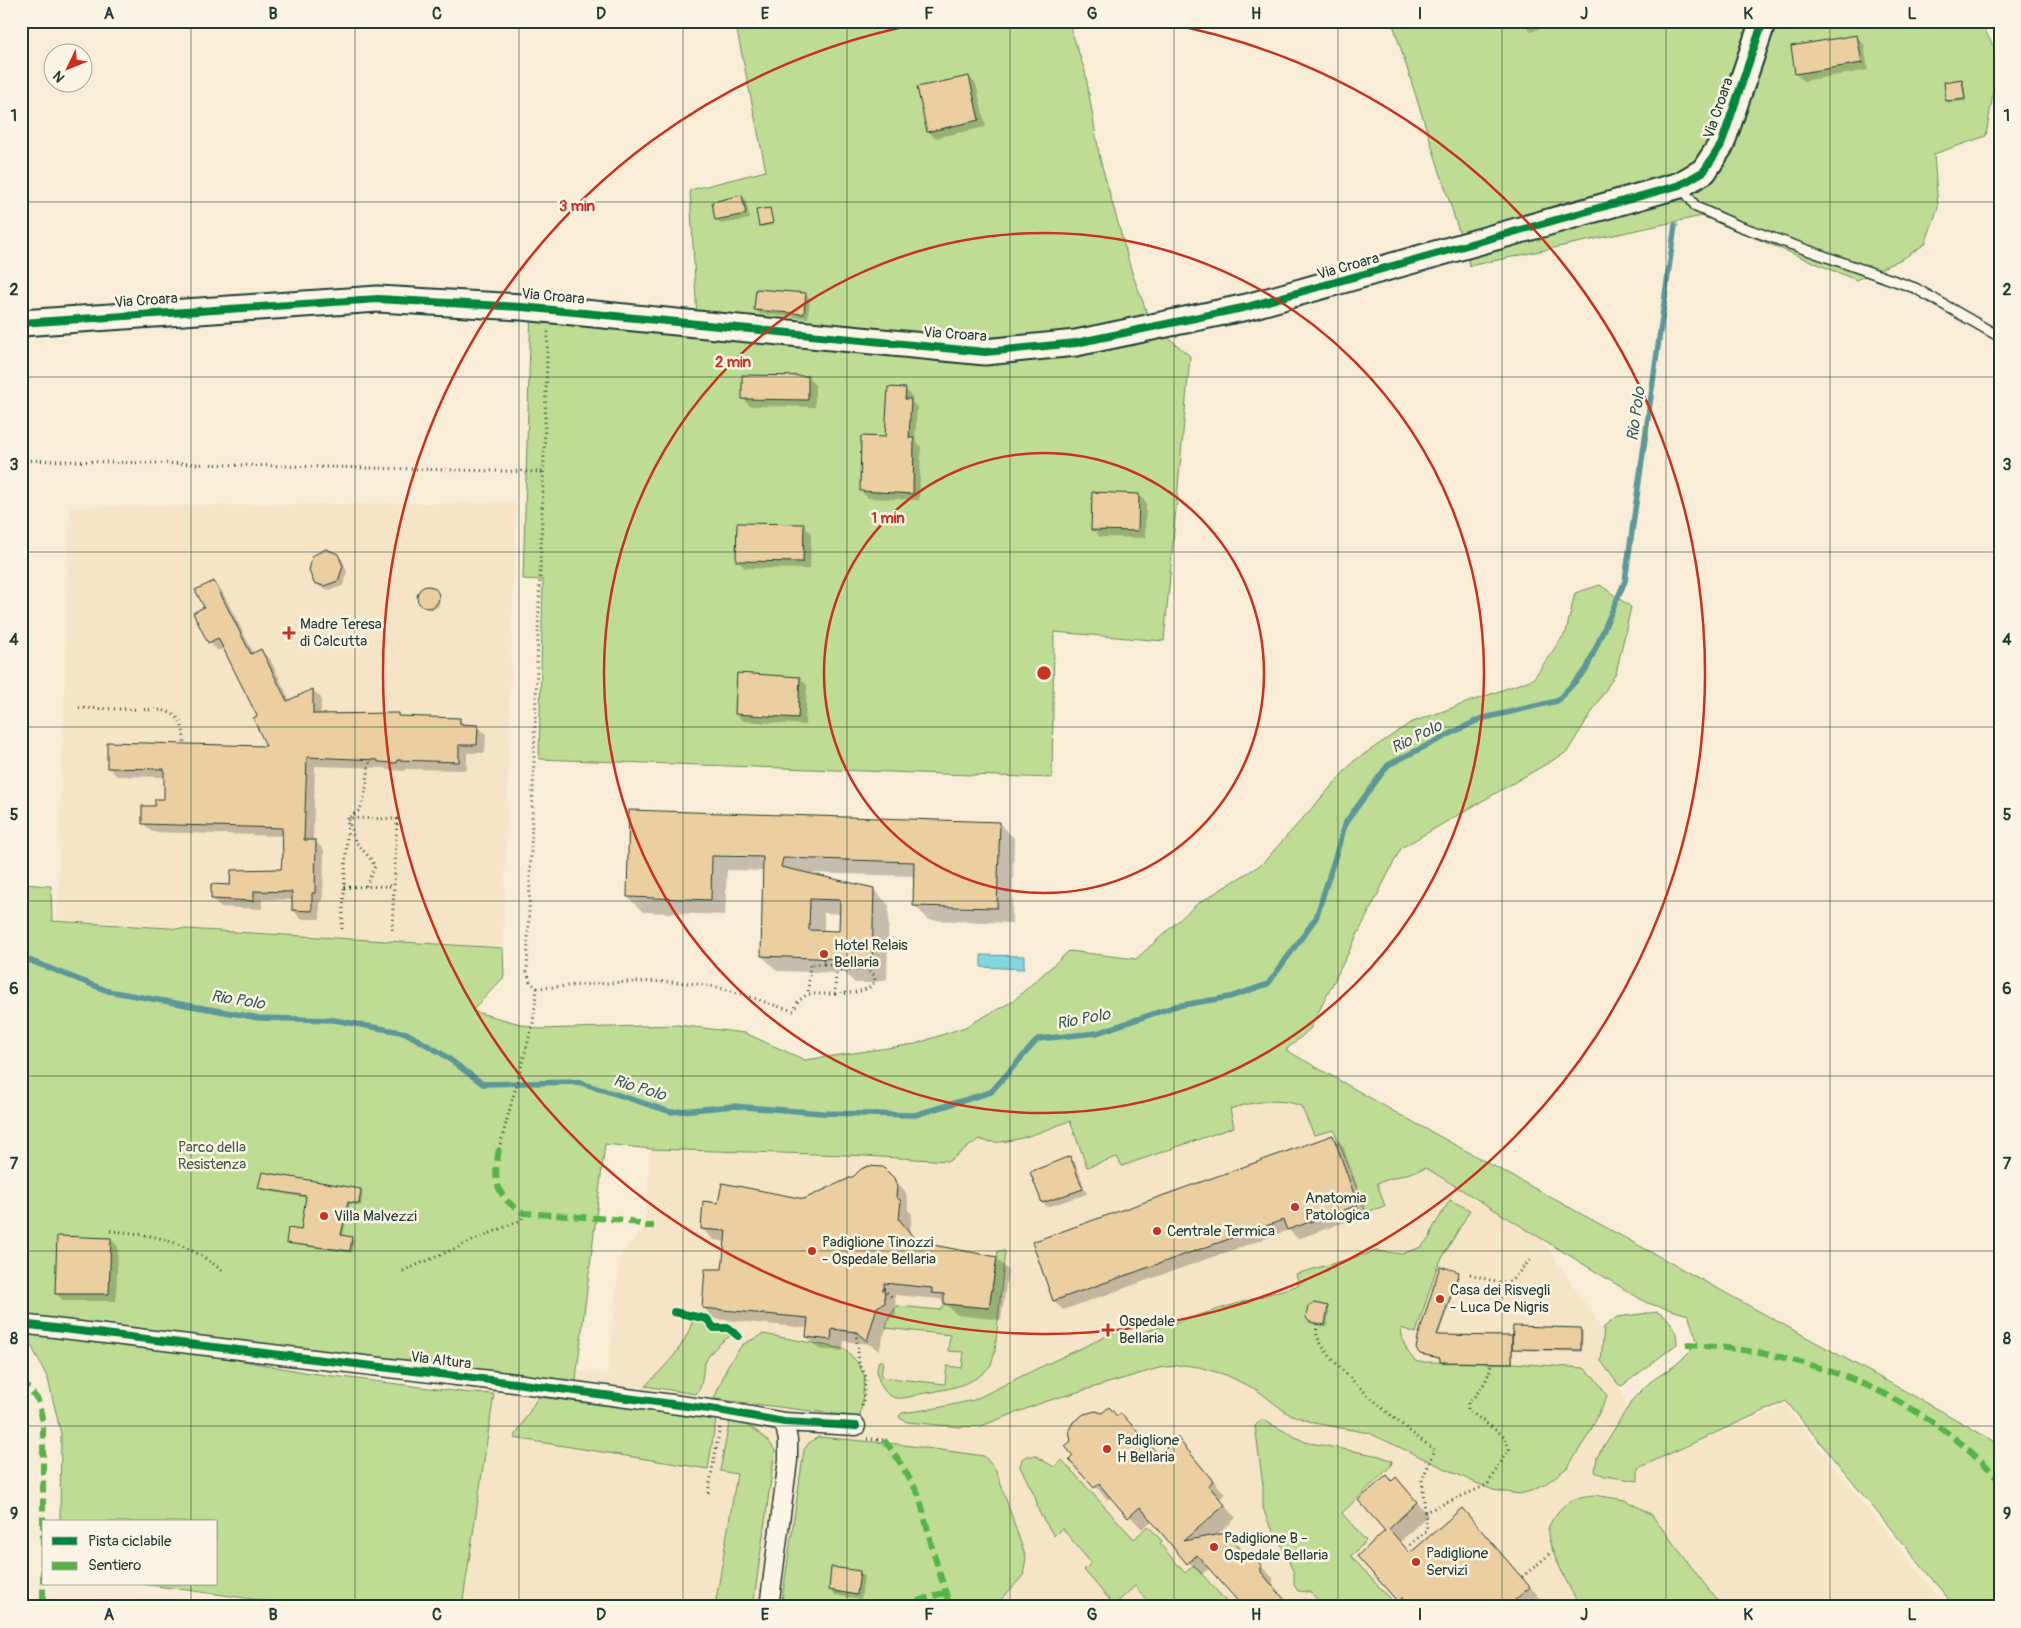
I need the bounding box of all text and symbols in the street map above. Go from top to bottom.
text: A [104,4,115,24]
text: B [268,4,278,24]
text: C [432,4,442,24]
text: D [596,4,606,24]
text: E [761,4,770,24]
text: F [924,4,934,24]
text: G [1087,4,1098,24]
text: H [1251,4,1261,24]
text: I [1418,4,1422,24]
text: J [1580,4,1588,24]
text: K [1743,4,1753,24]
text: L [1907,4,1917,24]
north arrow [42,42,92,92]
text: N [49,67,68,86]
street label: Via Croara [1699,75,1738,141]
text: 1 [11,106,17,126]
text: 1 [2004,106,2010,126]
text: 3 min [559,197,595,216]
street label: Via Croara [1315,249,1381,284]
text: 2 [10,280,19,300]
text: 2 [2003,280,2012,300]
street label: Via Croara [520,284,585,309]
street label: Via Croara [114,289,178,312]
street label: Via Croara [923,323,987,346]
text: 2 min [715,353,751,372]
water label: Rio Polo [1622,385,1650,442]
text: 3 [10,455,19,475]
text: 3 [2003,455,2012,475]
text: 1 min [871,509,905,528]
place label: Madre Teresa di Calcutta [300,615,382,651]
marker: Madre Teresa di Calcutta [282,626,296,640]
text: 4 [9,630,19,650]
text: 4 [2002,630,2012,650]
centre of rings [1035,664,1053,682]
water label: Rio Polo [1388,715,1446,758]
text: 5 [10,805,19,825]
text: 5 [2003,805,2012,825]
place label: Hotel Relais Bellaria [834,936,908,972]
marker: Hotel Relais Bellaria [818,948,830,960]
text: 6 [9,979,19,999]
text: 6 [2002,979,2012,999]
water label: Rio Polo [210,986,267,1014]
water label: Rio Polo [1055,1004,1113,1034]
water label: Rio Polo [611,1070,670,1106]
park label: Parco della Resistenza [178,1138,246,1174]
text: 7 [10,1154,19,1174]
text: 7 [2003,1154,2012,1174]
place label: Anatomia Patologica [1305,1189,1370,1225]
marker: Anatomia Patologica [1289,1201,1301,1213]
place label: Villa Malvezzi [334,1207,417,1226]
marker: Villa Malvezzi [318,1210,330,1222]
place label: Centrale Termica [1167,1222,1275,1241]
marker: Centrale Termica [1151,1225,1163,1237]
place label: Padiglione Tinozzi - Ospedale Bellaria [822,1233,936,1269]
marker: Padiglione Tinozzi - Ospedale Bellaria [806,1245,818,1257]
place label: Casa dei Risvegli - Luca De Nigris [1450,1281,1550,1317]
marker: Casa dei Risvegli - Luca De Nigris [1434,1293,1446,1305]
place label: Ospedale Bellaria [1119,1312,1176,1348]
marker: Ospedale Bellaria [1101,1323,1115,1337]
text: 8 [10,1329,18,1349]
text: 8 [2003,1329,2011,1349]
street label: Via Altura [409,1347,472,1374]
place label: Padiglione H Bellaria [1117,1431,1180,1467]
marker: Padiglione H Bellaria [1101,1443,1113,1455]
text: 9 [10,1504,18,1524]
text: 9 [2003,1504,2011,1524]
legend [42,1520,218,1586]
place label: Padiglione B - Ospedale Bellaria [1224,1529,1328,1565]
text: Pista ciclabile [88,1532,172,1551]
marker: Padiglione B - Ospedale Bellaria [1208,1541,1220,1553]
place label: Padiglione Servizi [1426,1544,1489,1580]
text: Sentiero [88,1556,141,1575]
marker: Padiglione Servizi [1410,1556,1422,1568]
text: A [104,1605,115,1625]
text: B [268,1605,278,1625]
text: C [432,1605,442,1625]
text: D [596,1605,606,1625]
text: E [761,1605,770,1625]
text: F [924,1605,934,1625]
text: G [1087,1605,1098,1625]
text: H [1251,1605,1261,1625]
text: I [1418,1605,1422,1625]
text: J [1580,1605,1588,1625]
text: K [1743,1605,1753,1625]
text: L [1907,1605,1917,1625]

